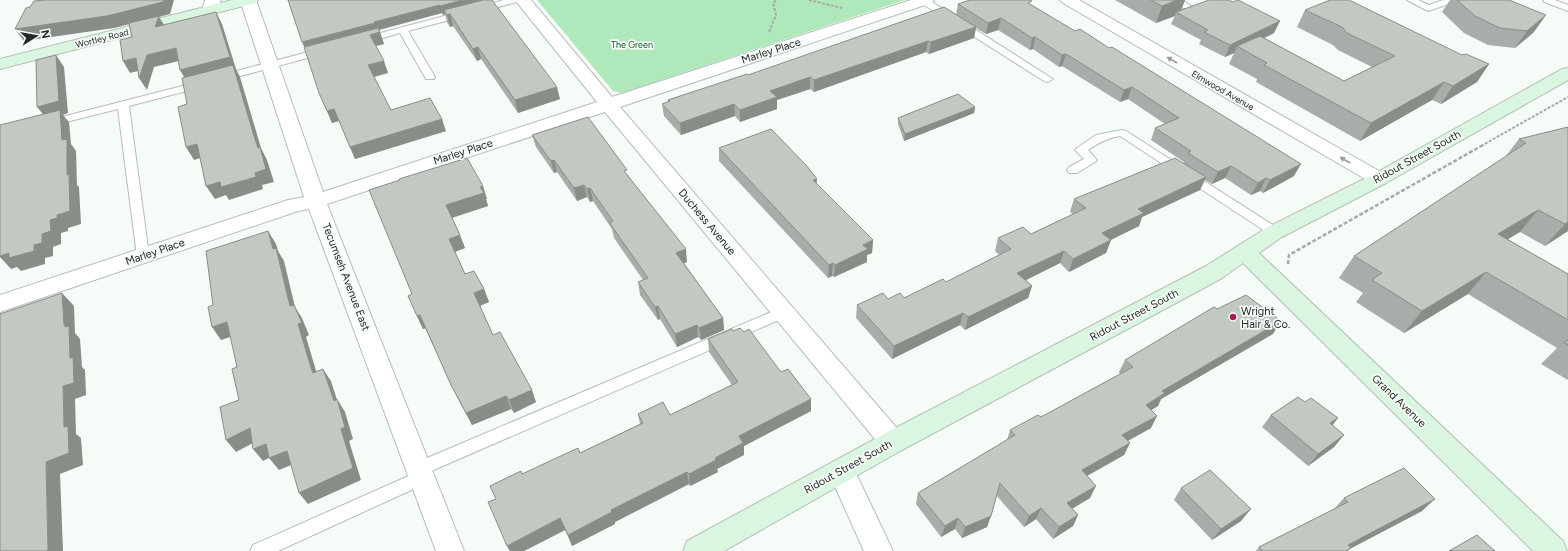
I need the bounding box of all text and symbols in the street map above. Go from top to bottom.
north arrow [16,16,56,56]
street label: Wortley Road [74,26,130,50]
text: N [38,29,53,40]
street label: Marley Place [740,35,802,67]
park label: The Green [611,39,653,50]
one-way arrow [1166,56,1177,63]
street label: Elmwood Avenue [1190,68,1256,112]
street label: Ridout Street South [1371,127,1463,187]
street label: Marley Place [432,136,494,168]
one-way arrow [1339,156,1351,163]
street label: Duchess Avenue [676,186,738,258]
street label: Tecumseh Avenue East [319,221,373,333]
street label: Marley Place [124,236,186,268]
street label: Ridout Street South [1088,286,1180,344]
place label: Wright Hair & Co. [1241,305,1290,331]
marker: Wright Hair & Co. [1228,312,1238,322]
street label: Grand Avenue [1369,372,1429,430]
street label: Ridout Street South [802,437,894,497]

